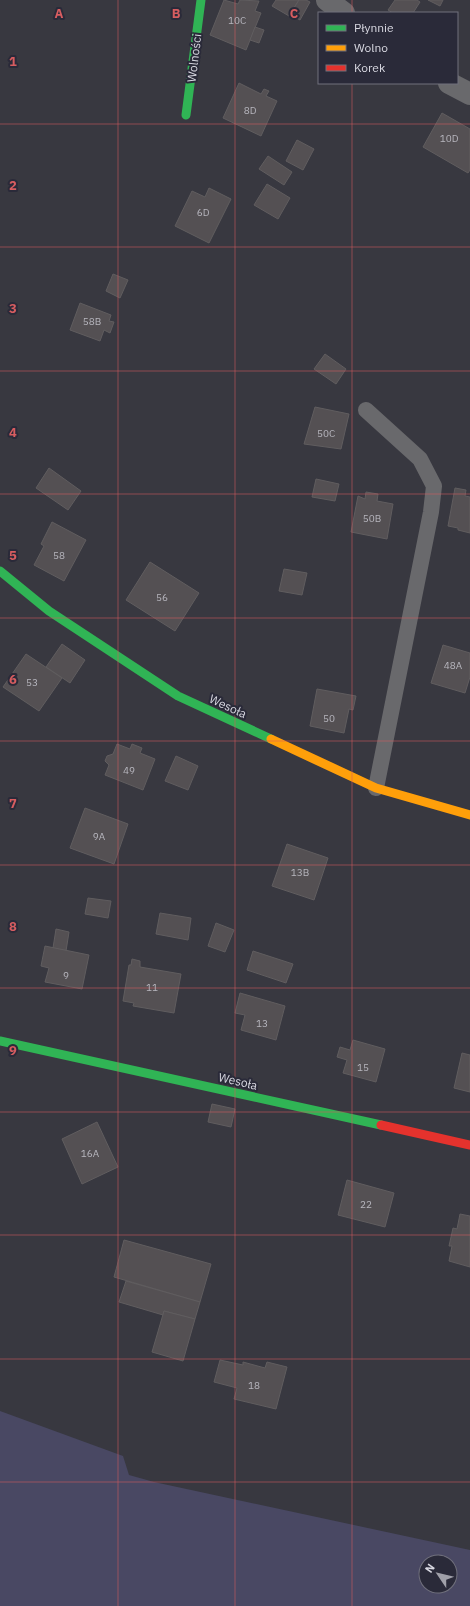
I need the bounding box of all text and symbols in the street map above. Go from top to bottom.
text: A [55,5,64,22]
text: B [172,5,181,22]
text: C [290,5,299,22]
legend [318,12,458,84]
house number: 10C [228,14,246,27]
text: Płynnie [354,20,394,35]
street label: Wolności [184,33,204,83]
text: Wolno [354,40,388,55]
text: 1 [9,53,17,70]
text: Korek [354,60,386,75]
house number: 8D [244,104,257,117]
house number: 10D [440,132,459,145]
text: 2 [9,177,17,194]
house number: 6D [197,206,210,219]
text: 3 [9,300,17,317]
house number: 58B [83,315,101,328]
text: 4 [9,424,17,441]
house number: 50C [317,427,335,440]
house number: 50B [363,512,381,525]
text: 5 [9,547,17,564]
house number: 58 [53,549,65,562]
house number: 56 [156,591,168,604]
house number: 48A [444,659,463,672]
text: 6 [9,671,17,688]
house number: 53 [26,676,38,689]
street label: Wesoła [207,691,250,721]
house number: 50 [323,712,335,725]
house number: 49 [123,764,135,777]
text: 7 [9,795,17,812]
house number: 9A [93,830,106,843]
house number: 13B [291,866,309,879]
text: 8 [9,918,17,935]
house number: 9 [63,969,69,982]
house number: 11 [146,981,158,994]
house number: 13 [256,1017,268,1030]
text: 9 [9,1042,17,1059]
house number: 15 [357,1061,369,1074]
street label: Wesoła [217,1069,259,1093]
house number: 16A [81,1147,100,1160]
house number: 22 [360,1198,372,1211]
house number: 18 [248,1379,260,1392]
north arrow [418,1554,458,1594]
text: N [422,1561,438,1576]

